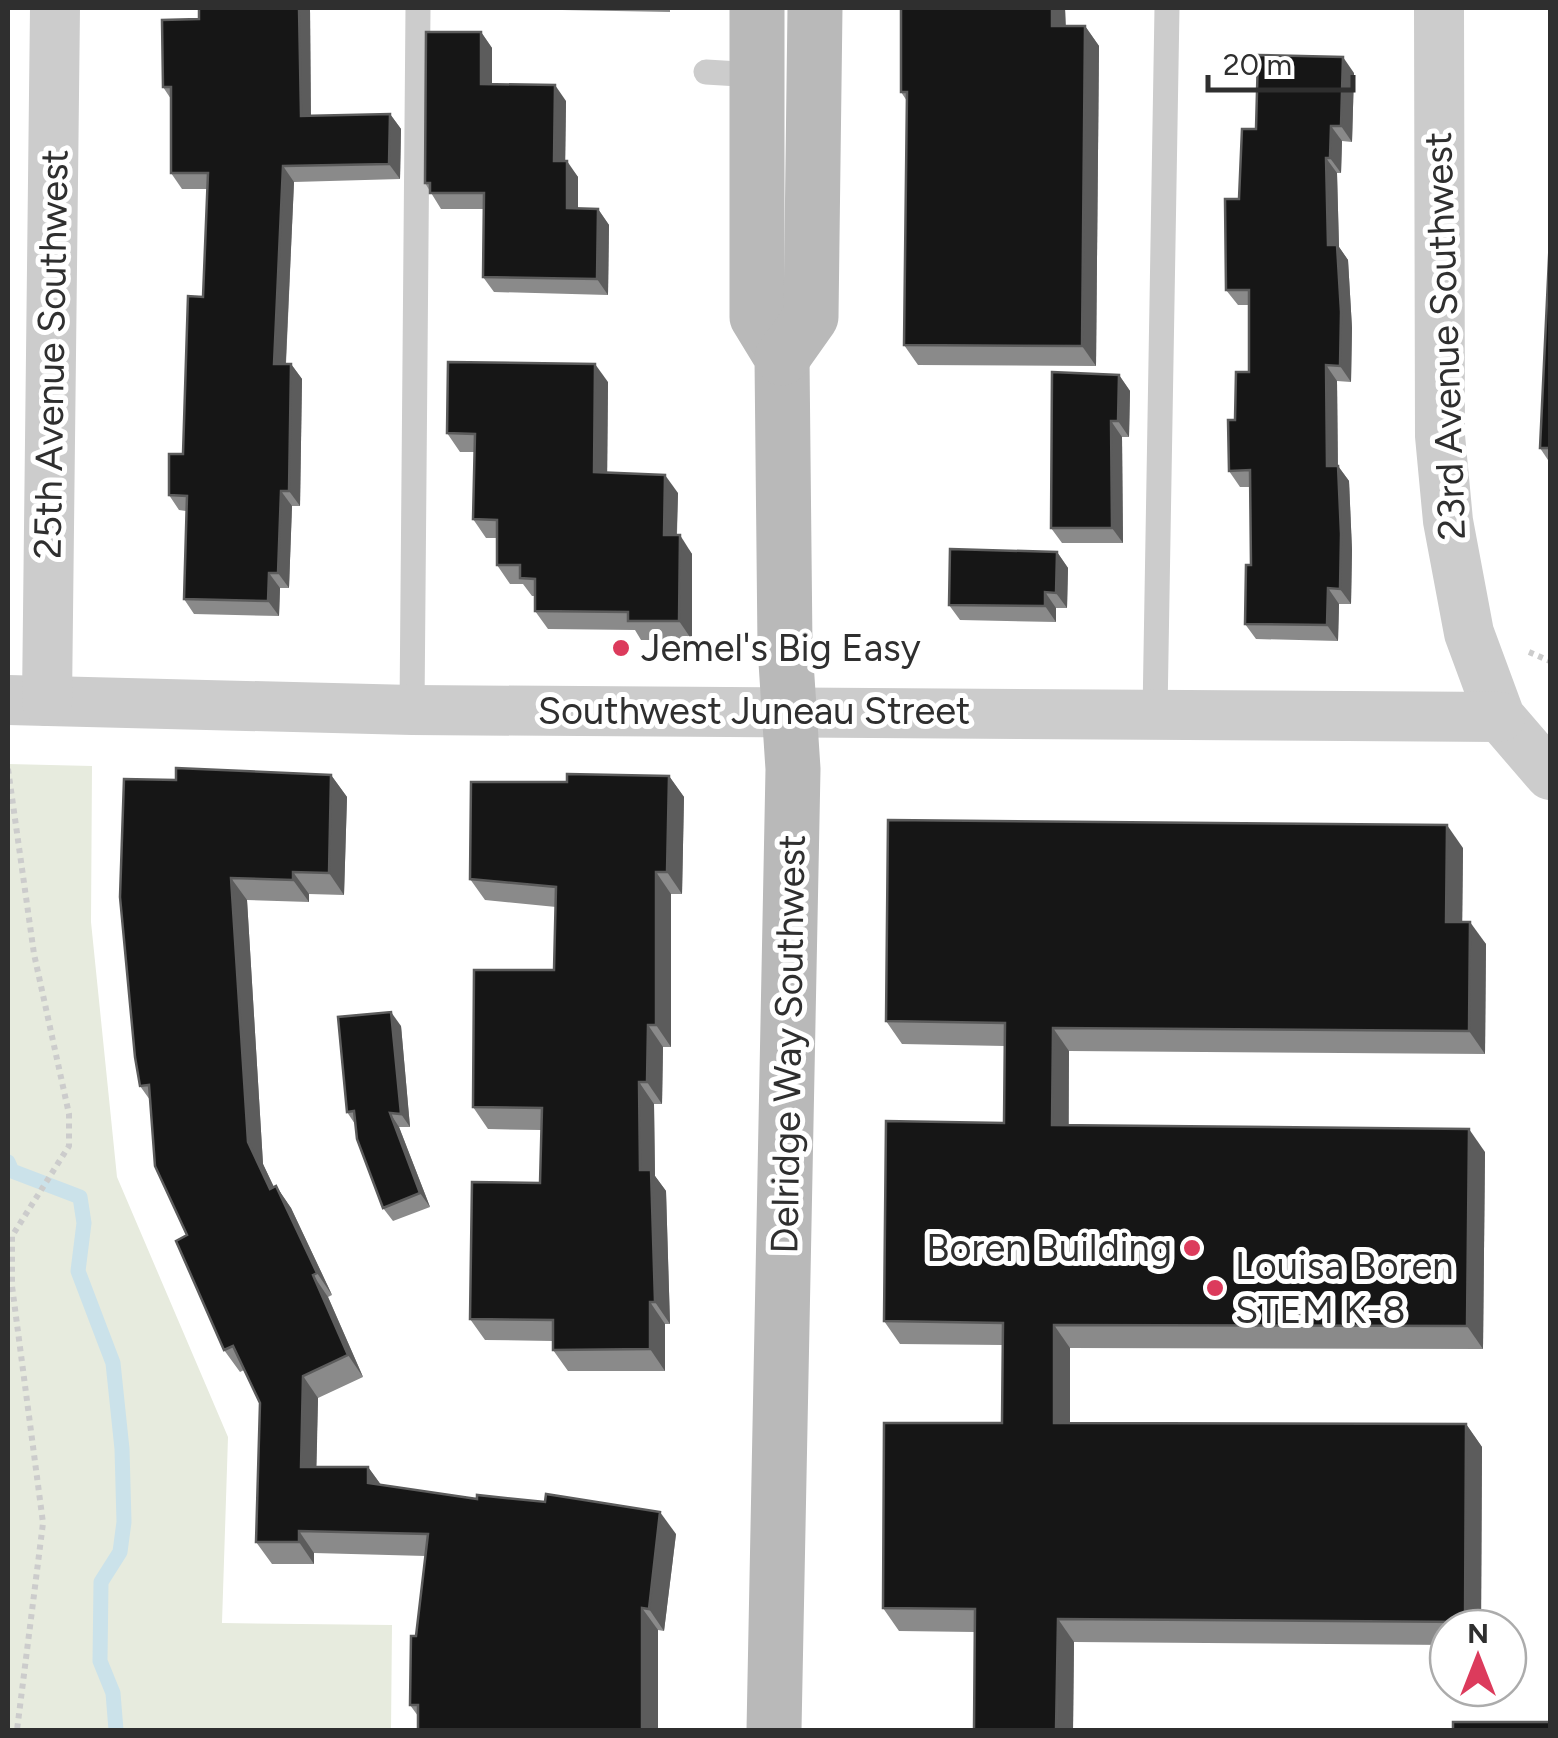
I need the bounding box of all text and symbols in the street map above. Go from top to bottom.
scale bar [1208,30,1353,92]
text: 20 m [1223,46,1292,83]
street label: 23rd Avenue Southwest [1415,131,1475,541]
street label: 25th Avenue Southwest [24,149,78,559]
place label: Jemel's Big Easy [641,625,921,671]
marker: Jemel's Big Easy [610,637,632,659]
street label: Southwest Juneau Street [538,688,970,734]
street label: Delridge Way Southwest [761,834,815,1254]
place label: Boren Building [926,1225,1172,1271]
marker: Boren Building [1181,1237,1203,1259]
place label: Louisa Boren STEM K-8 [1235,1243,1453,1333]
marker: Louisa Boren STEM K-8 [1204,1277,1226,1299]
north arrow [1428,1608,1528,1708]
text: N [1467,1616,1489,1650]

